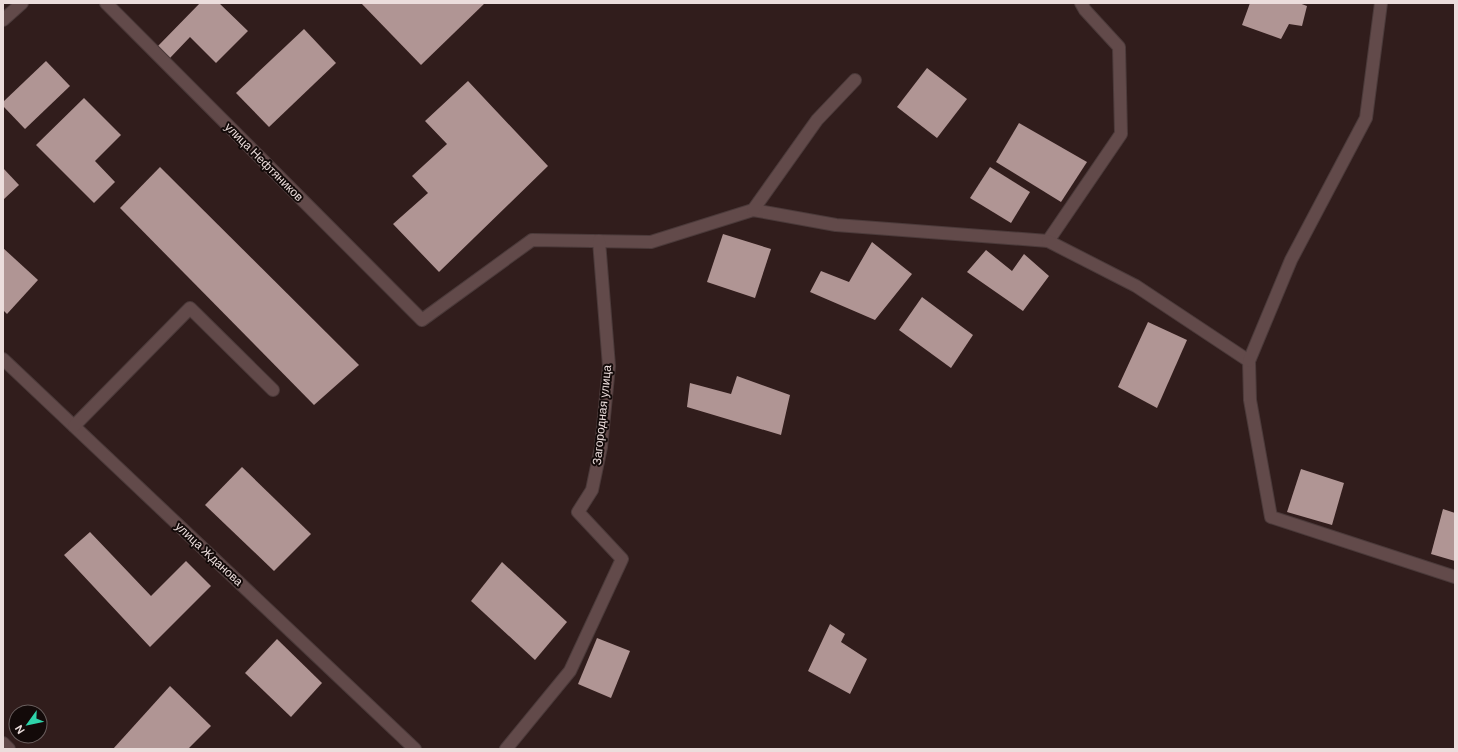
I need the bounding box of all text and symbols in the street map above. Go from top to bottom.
street label: улица Нефтяников [221,119,307,205]
street label: Загородная улица [589,364,615,466]
street label: улица Жданова [172,518,247,590]
north arrow [8,704,48,744]
text: N [12,722,28,737]

